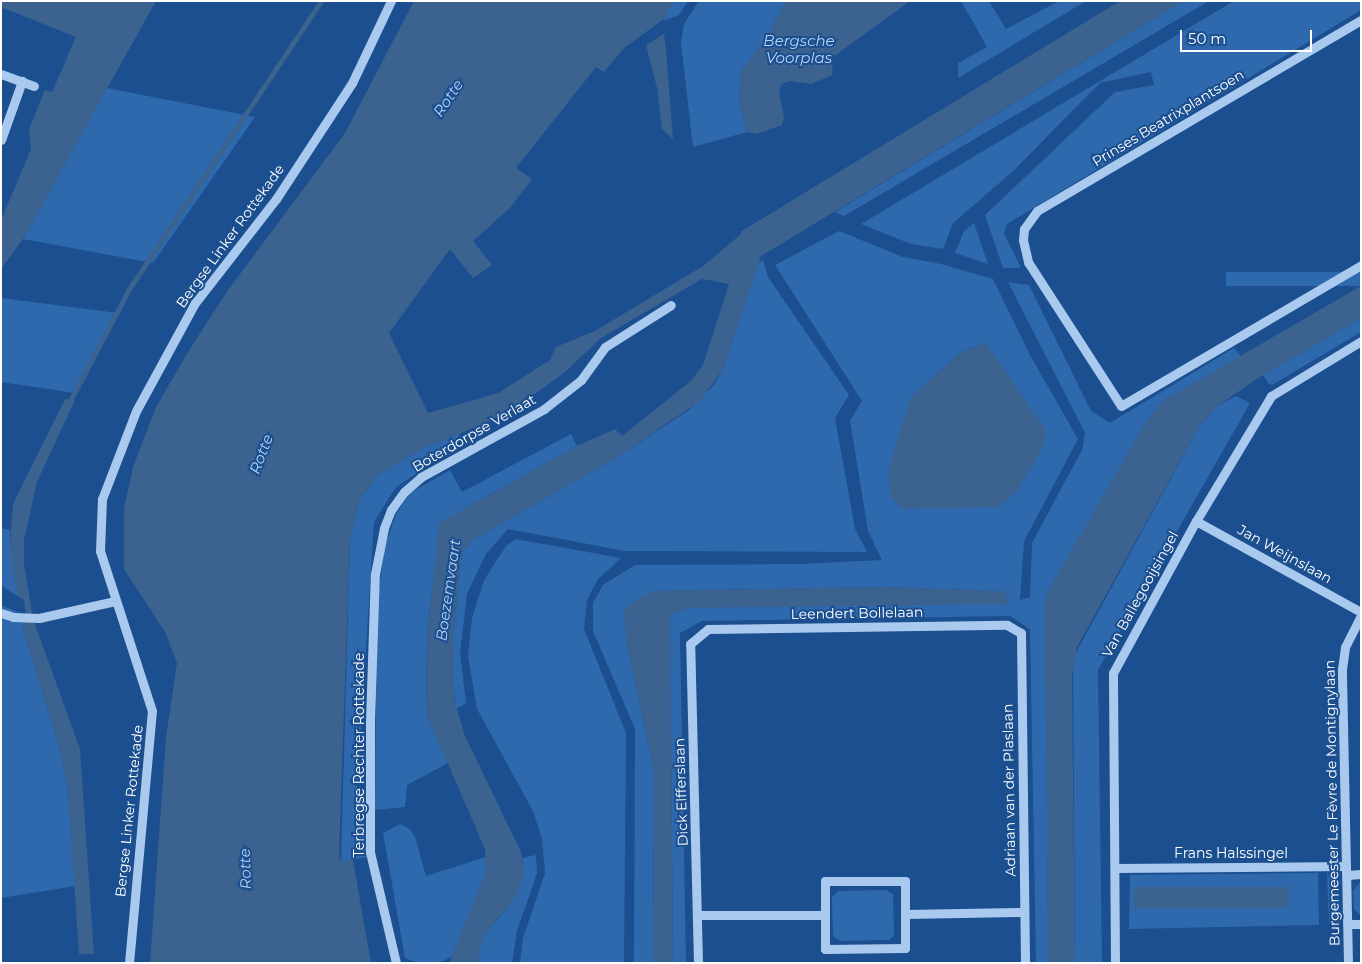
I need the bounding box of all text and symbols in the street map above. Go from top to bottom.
scale bar [1182,20,1314,52]
text: 50 m [1188,29,1226,48]
water label: Bergsche Voorplas [763,31,835,66]
street label: Prinses Beatrixplantsoen [1089,66,1247,170]
water label: Rotte [429,76,467,120]
street label: Bergse Linker Rottekade [172,161,288,311]
street label: Boterdorpse Verlaat [409,391,539,475]
water label: Rotte [245,432,277,476]
street label: Jan Weijnslaan [1235,521,1335,587]
street label: Van Ballegooijsingel [1098,528,1182,660]
water label: Boezemvaart [432,538,464,642]
street label: Leendert Bollelaan [791,603,923,623]
street label: Terbregse Rechter Rottekade [351,653,367,857]
street label: Burgemeester Le Fèvre de Montignylaan [1321,660,1343,946]
street label: Adriaan van der Plaslaan [999,703,1019,877]
street label: Bergse Linker Rottekade [112,724,146,898]
street label: Dick Elfferslaan [671,738,691,846]
street label: Frans Halssingel [1174,845,1288,861]
water label: Rotte [235,848,255,890]

